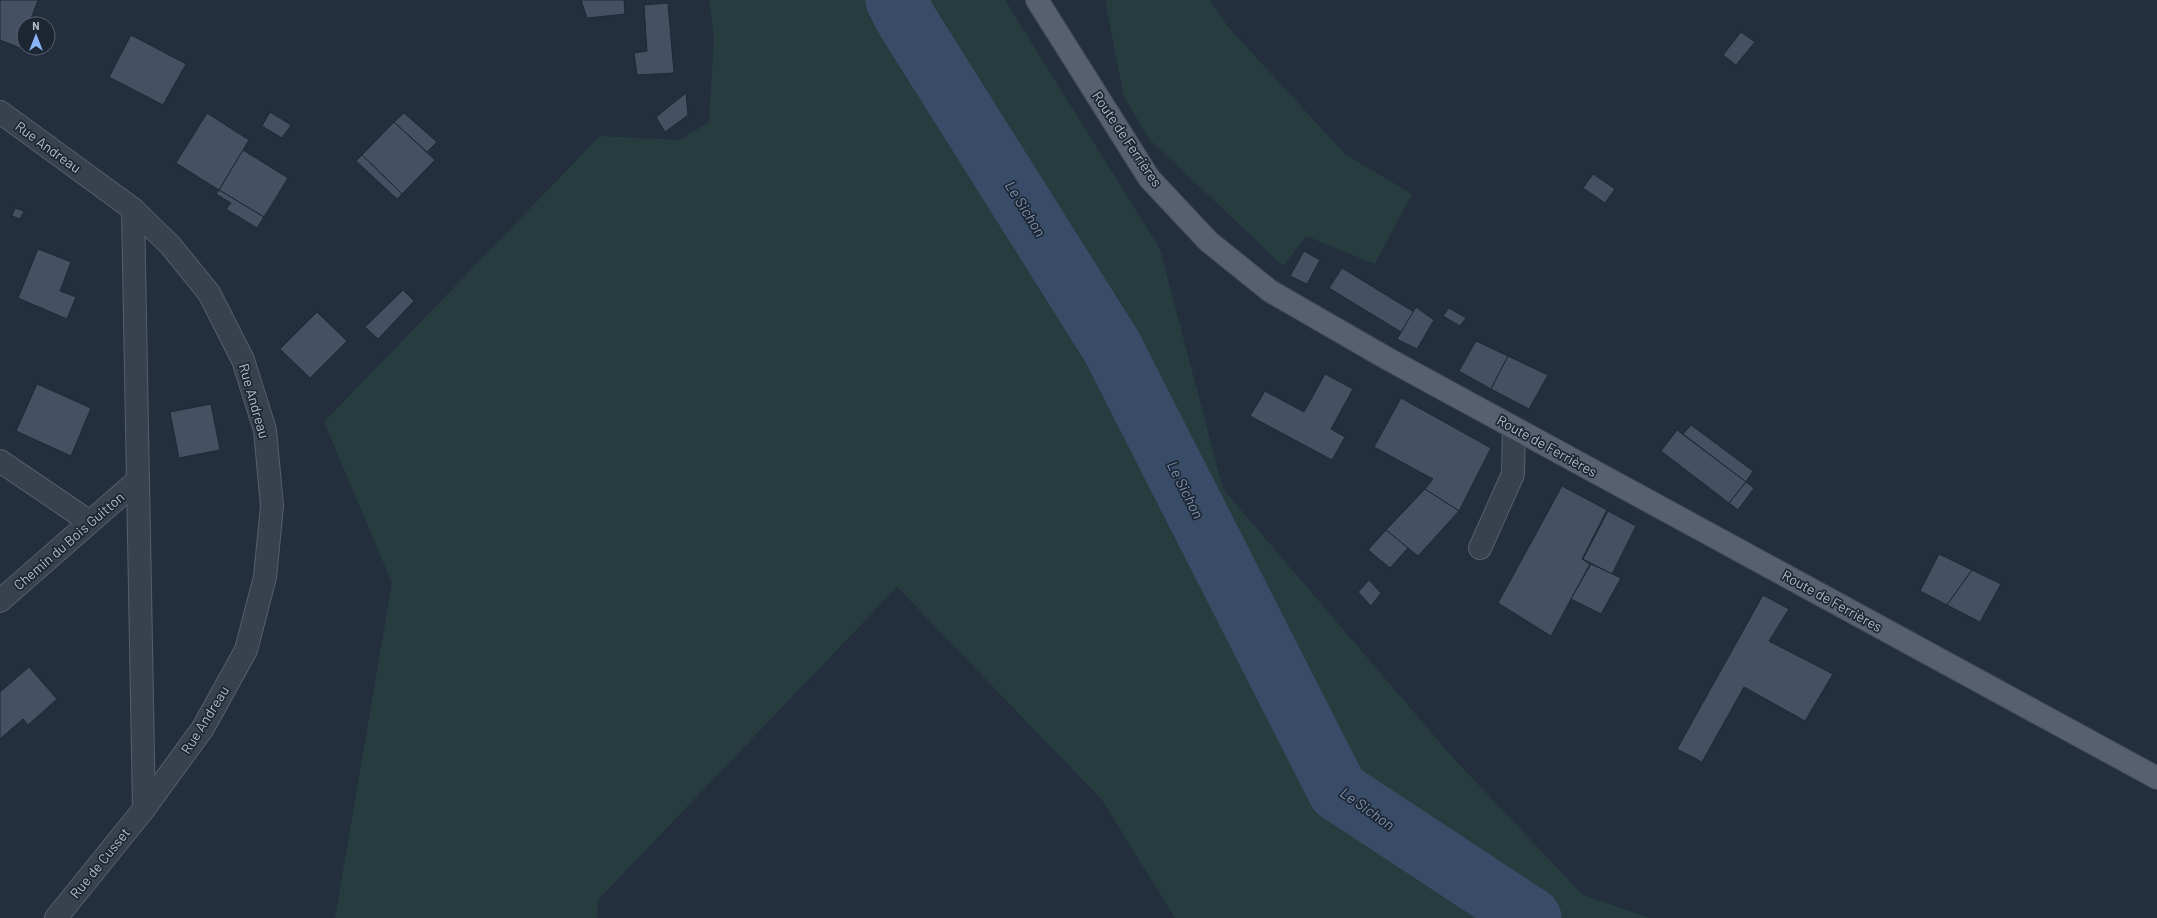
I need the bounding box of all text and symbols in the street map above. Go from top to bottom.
north arrow [16,16,56,56]
text: N [32,19,40,32]
street label: Route de Ferrières [1089,88,1166,190]
street label: Rue Andreau [12,117,84,176]
water label: Le Sichon [1002,177,1050,240]
street label: Rue Andreau [236,362,273,440]
street label: Route de Ferrières [1494,411,1601,480]
water label: Le Sichon [1164,458,1208,521]
street label: Chemin du Bois Guitton [10,488,128,593]
street label: Route de Ferrières [1779,566,1886,635]
street label: Rue Andreau [177,683,232,757]
water label: Le Sichon [1337,783,1398,833]
street label: Rue de Cusset [66,824,133,901]

